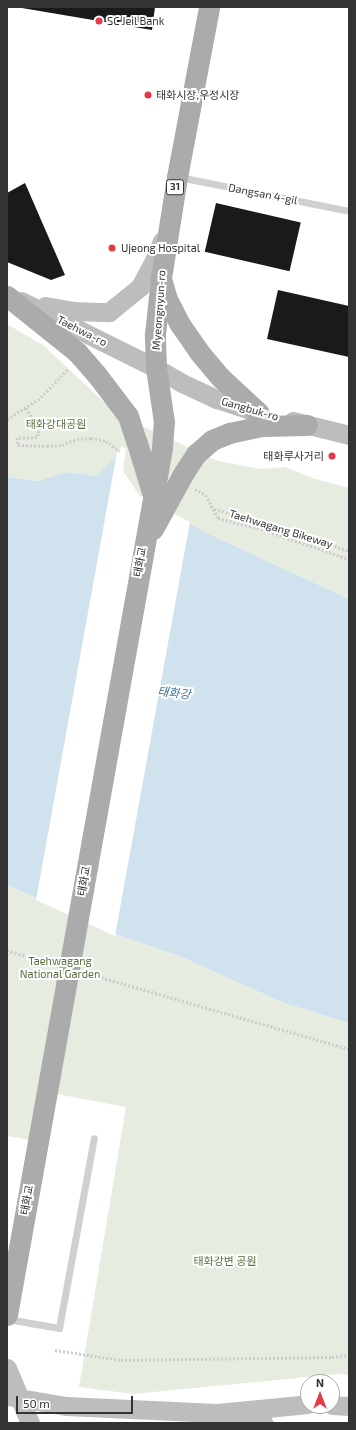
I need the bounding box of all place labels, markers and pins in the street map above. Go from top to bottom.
place label: SC Jeil Bank [107,14,165,28]
marker: SC Jeil Bank [94,16,104,26]
place label: 태화시장,우정시장 [156,88,239,102]
marker: 태화시장,우정시장 [143,90,153,100]
place label: Ujeong Hospital [121,241,200,255]
marker: Ujeong Hospital [106,242,118,254]
place label: 태화루사거리 [263,449,324,463]
marker: 태화루사거리 [327,451,337,461]

